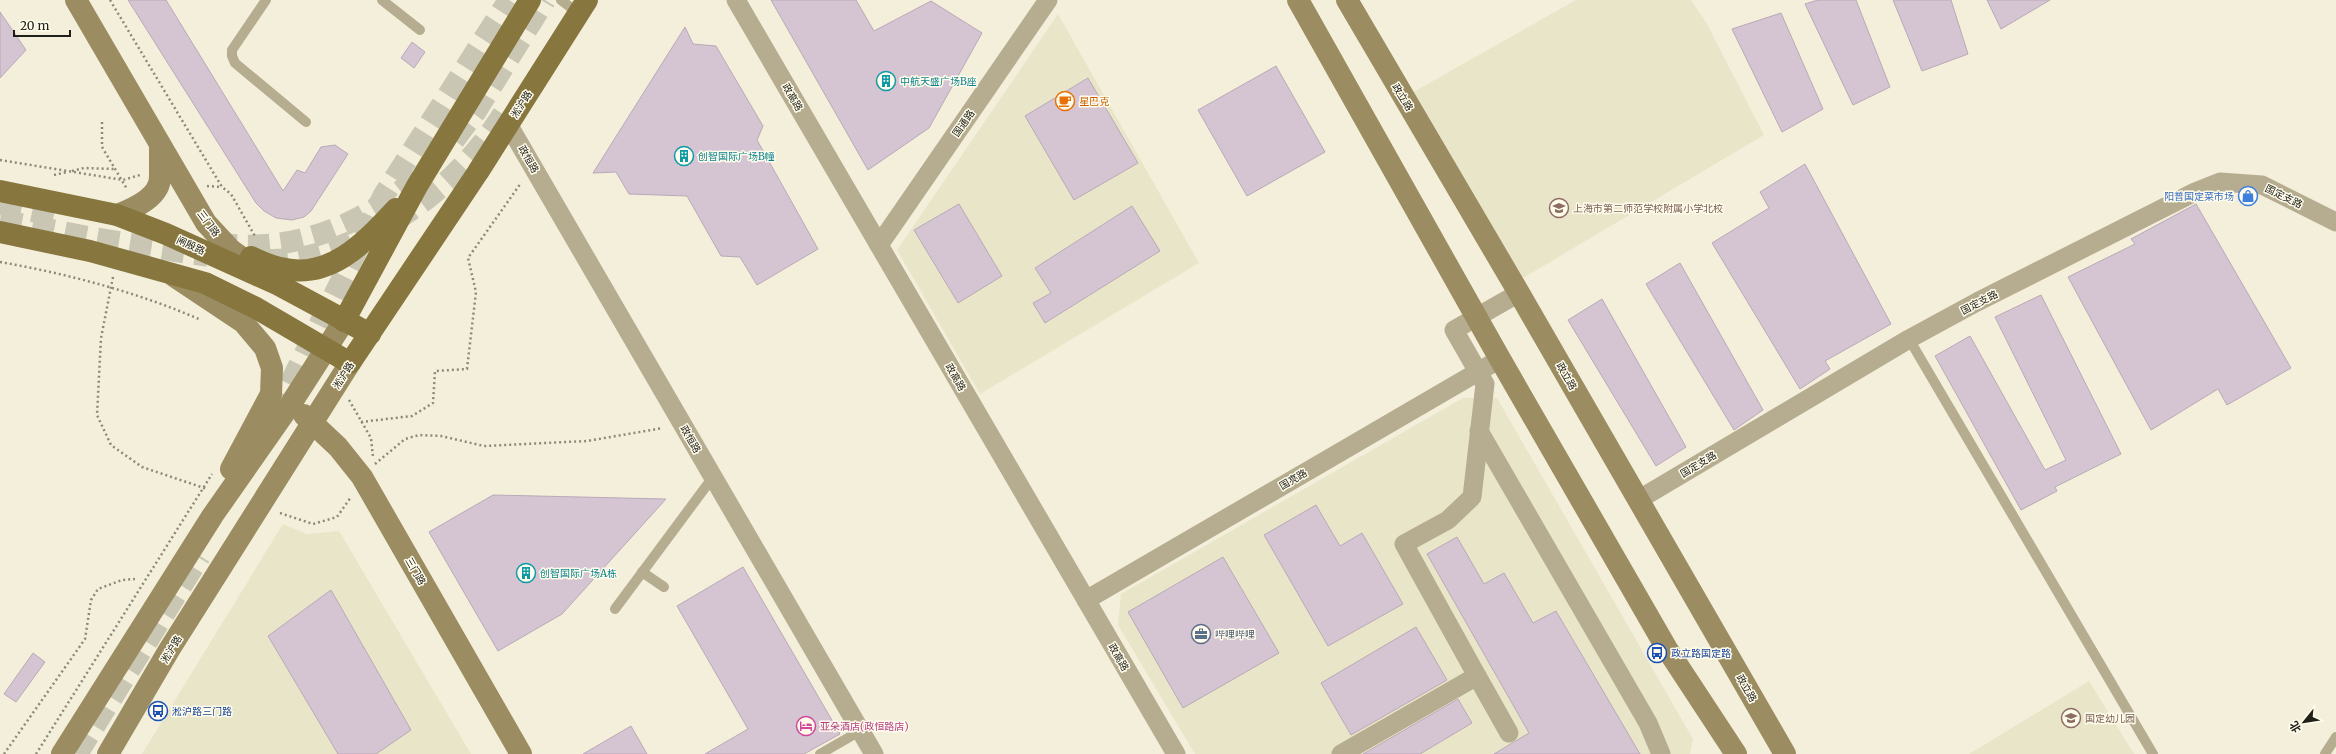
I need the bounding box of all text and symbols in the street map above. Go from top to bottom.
scale bar [14,12,70,38]
text: 20 m [20,18,49,33]
building icon: 中航天盛广场B座 [875,70,897,92]
place label: 中航天盛广场B座 [900,75,977,88]
street label: 政高路 [779,81,806,113]
street label: 政立路 [1389,81,1416,113]
street label: 淞沪路 [508,88,535,120]
cafe icon: 星巴克 [1054,90,1076,112]
place label: 星巴克 [1079,95,1109,108]
street label: 国通路 [949,107,977,139]
street label: 政恒路 [515,143,542,175]
building icon: 创智国际广场B幢 [673,145,695,167]
place label: 创智国际广场B幢 [698,150,775,163]
street label: 国定支路 [2263,182,2305,211]
shop icon: 阳普国定菜市场 [2237,185,2259,207]
place label: 阳普国定菜市场 [2164,190,2234,203]
school or university icon: 上海市第二师范学校附属小学北校 [1548,197,1570,219]
place label: 上海市第二师范学校附属小学北校 [1573,202,1723,215]
street label: 三门路 [194,207,223,239]
street label: 闸殷路 [174,233,207,257]
street label: 国定支路 [1958,288,2000,317]
street label: 淞沪路 [330,359,357,391]
street label: 政立路 [1553,360,1580,392]
street label: 政高路 [942,361,969,393]
street label: 政恒路 [677,423,704,455]
street label: 国定支路 [1678,449,1719,480]
street label: 国亮路 [1277,466,1309,493]
street label: 三门路 [402,555,429,587]
building icon: 创智国际广场A栋 [515,562,537,584]
place label: 创智国际广场A栋 [540,567,617,580]
office icon: 哔哩哔哩 [1190,623,1212,645]
place label: 哔哩哔哩 [1215,628,1255,641]
street label: 淞沪路 [158,633,185,665]
street label: 政高路 [1105,641,1132,673]
bus stop icon: 政立路国定路 [1646,642,1668,664]
place label: 政立路国定路 [1671,647,1731,660]
street label: 政立路 [1733,672,1760,704]
bus stop icon: 淞沪路三门路 [147,700,169,722]
north arrow [2284,702,2324,742]
place label: 淞沪路三门路 [172,705,232,718]
school or university icon: 国定幼儿园 [2060,707,2082,729]
place label: 国定幼儿园 [2085,712,2135,725]
hotel icon: 亚朵酒店(政恒路店) [795,715,817,737]
text: 北 [2287,719,2304,735]
place label: 亚朵酒店(政恒路店) [820,720,909,733]

